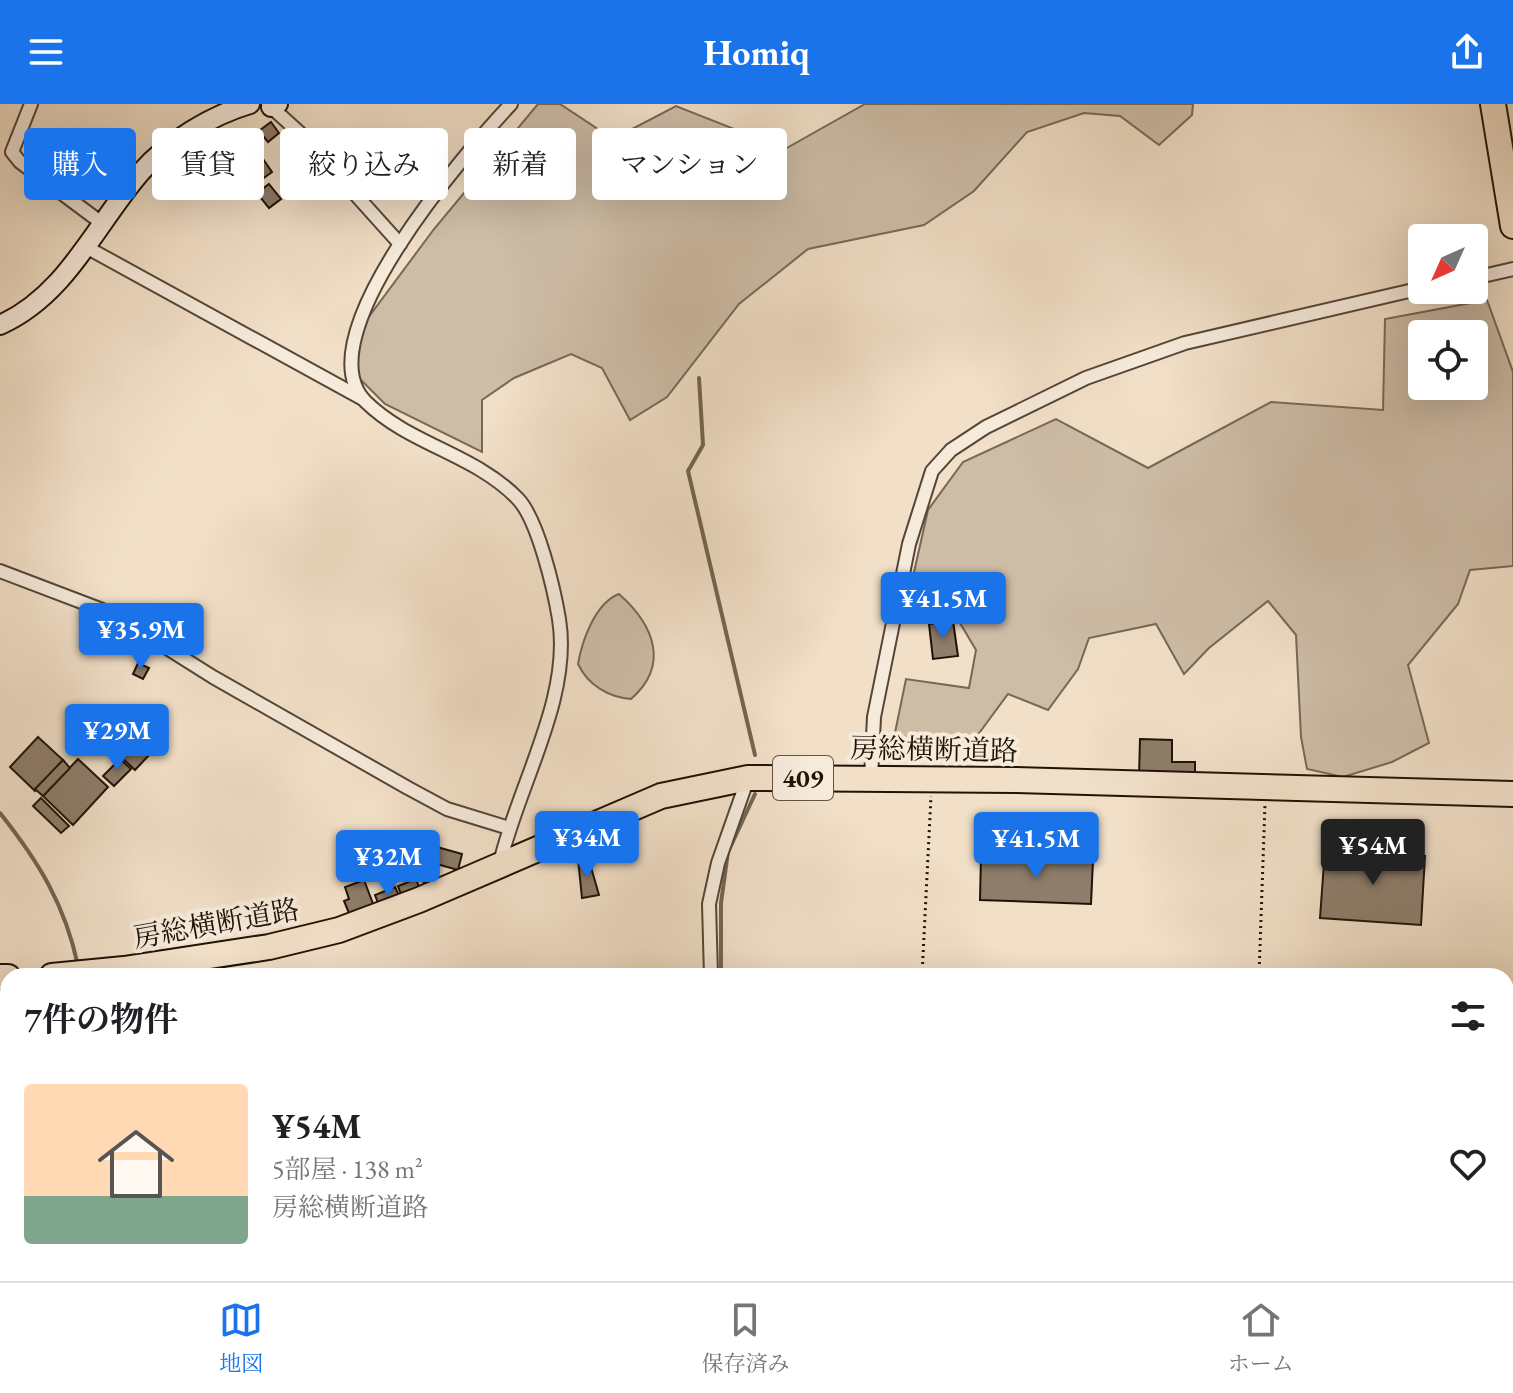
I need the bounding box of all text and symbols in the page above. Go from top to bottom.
text: Homiq [704,29,809,76]
icon: menu [24,30,68,74]
icon: share [1445,30,1489,74]
chip: 購入 [24,128,136,200]
chip: 賃貸 [152,128,264,200]
chip: 絞り込み [280,128,448,200]
chip: 新着 [464,128,576,200]
chip: マンション [592,128,787,200]
north arrow [1408,224,1488,304]
map controls [1408,224,1488,400]
button: locate [1408,320,1488,400]
pin: ¥41.5M [878,572,1008,640]
text: ¥41.5M [899,581,987,615]
pin: ¥35.9M [76,603,206,671]
text: ¥35.9M [97,612,185,646]
pin: ¥29M [70,704,164,772]
text: ¥29M [83,713,151,747]
street label: 房総横断道路 [850,730,1018,768]
road number: 409 [773,756,833,800]
pin: ¥34M [540,811,634,879]
pin: ¥41.5M [971,812,1101,880]
pin: ¥54M [1326,819,1420,887]
text: ¥34M [553,820,621,854]
text: ¥41.5M [992,821,1080,855]
text: ¥54M [1339,828,1407,862]
pin: ¥32M [341,830,435,898]
text: ¥32M [354,839,422,873]
street label: 房総横断道路 [130,891,302,955]
icon: filters [1446,994,1490,1038]
text: 7件の物件 [24,997,178,1041]
text: ¥54M [272,1104,361,1148]
icon: home [88,1116,184,1212]
icon: heart [1446,1142,1490,1186]
text: 5部屋 · 138 m² [272,1152,423,1186]
text: 房総横断道路 [272,1190,428,1224]
tab: 地図 [219,1298,263,1378]
tab: 保存済み [701,1298,790,1378]
tab: ホーム [1228,1298,1294,1378]

